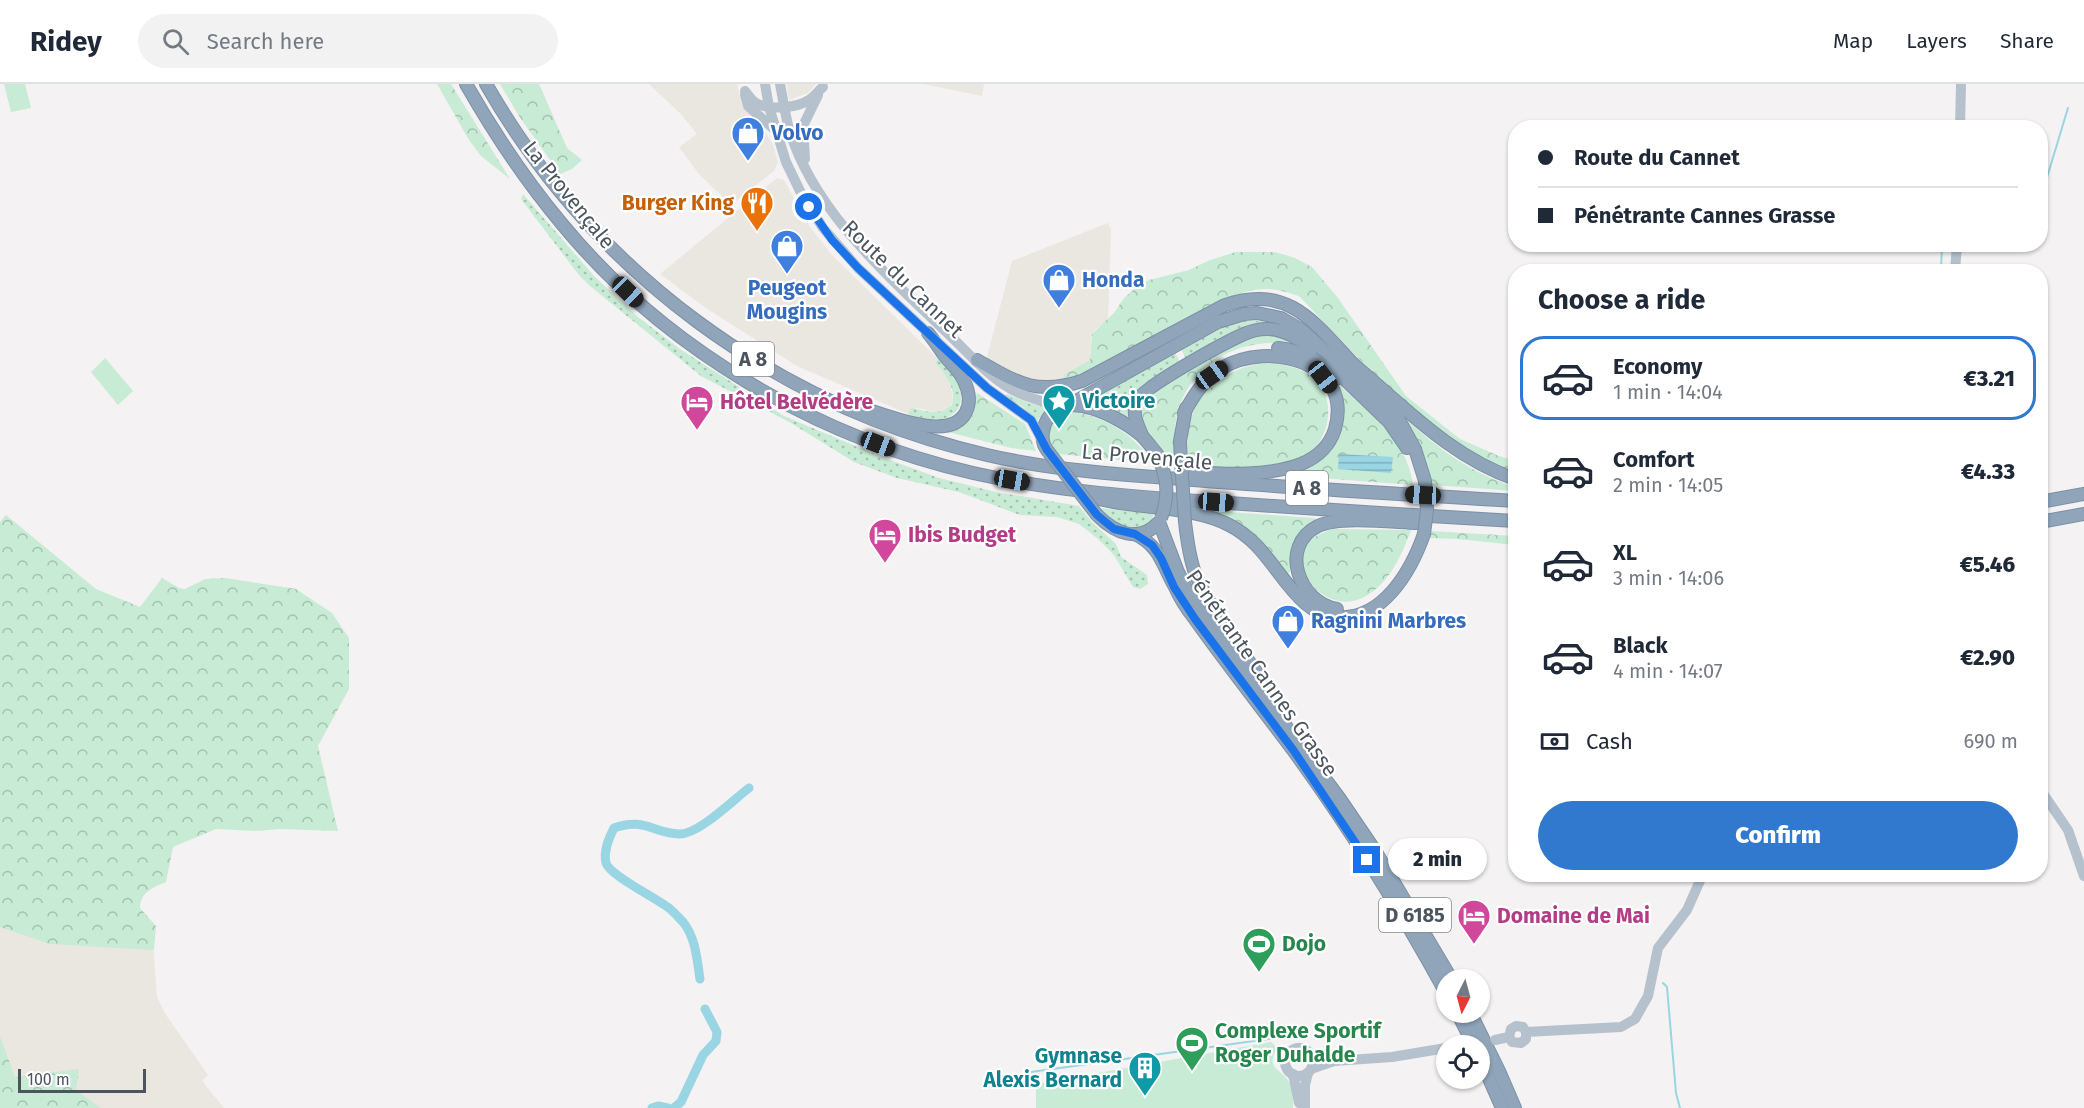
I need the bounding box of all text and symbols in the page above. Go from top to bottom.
search box [138,14,558,68]
text: Ridey [30,25,102,58]
icon: search [159,25,192,58]
text: Search here [207,28,324,55]
text: Map [1833,28,1873,54]
text: Layers [1906,28,1967,54]
text: Share [2000,28,2054,54]
shop icon: Volvo [730,115,766,162]
place label: Volvo [770,120,824,146]
street label: La Provençale [518,136,620,254]
text: Route du Cannet [1574,144,1740,171]
restaurant icon: Burger King [739,185,775,232]
place label: Burger King [622,190,734,216]
route start [795,193,822,220]
text: Pénétrante Cannes Grasse [1574,202,1835,229]
street label: Route du Cannet [837,215,969,344]
shop icon: Peugeot Mougins [769,228,805,275]
shop icon: Honda [1041,262,1077,309]
place label: Honda [1082,267,1144,293]
car [609,273,647,311]
place label: Peugeot Mougins [747,275,827,325]
text: Choose a ride [1538,284,1705,316]
road number: A 8 [732,342,774,376]
icon: car [1541,351,1595,405]
text: Economy [1613,353,1702,380]
car [1192,357,1232,393]
car [1305,357,1341,397]
text: €3.21 [1964,365,2015,392]
text: 1 min · 14:04 [1613,380,1723,404]
place icon: Victoire [1041,383,1077,430]
hotel icon: Hôtel Belvédère [679,384,715,431]
place label: Victoire [1081,388,1156,414]
place label: Hôtel Belvédère [720,389,874,415]
car [858,429,898,459]
street label: La Provençale [1081,438,1213,476]
icon: car [1541,444,1595,498]
text: Comfort [1613,446,1694,473]
text: €4.33 [1961,458,2015,485]
car [993,468,1031,492]
road number: A 8 [1286,471,1328,505]
text: 2 min · 14:05 [1613,473,1723,497]
car [1405,485,1441,505]
car [1197,492,1235,512]
hotel icon: Ibis Budget [867,517,903,564]
place label: Ibis Budget [908,522,1017,548]
icon: car [1541,537,1595,591]
text: XL [1613,539,1637,566]
text: €5.46 [1960,551,2015,578]
street label: Pénétrante Cannes Grasse [1181,564,1343,782]
text: 3 min · 14:06 [1613,566,1724,590]
shop icon: Ragnini Marbres [1270,603,1306,650]
place label: Ragnini Marbres [1311,608,1466,634]
icon: car [1541,630,1595,684]
text: Black [1613,632,1668,659]
text: €2.90 [1960,644,2015,671]
text: 4 min · 14:07 [1613,659,1723,683]
icon: cash [1538,725,1571,758]
text: Cash [1586,728,1633,755]
text: 690 m [1964,729,2018,753]
button: Confirm [1538,801,2018,870]
callout: 2 min [1388,839,1487,881]
route end [1353,846,1380,873]
text: 2 min [1413,847,1462,871]
road number: D 6185 [1379,898,1451,932]
hotel icon: Domaine de Mai [1456,898,1492,945]
place label: Domaine de Mai [1497,903,1650,929]
sports icon: Dojo [1241,926,1277,973]
place label: Dojo [1282,931,1326,957]
north arrow [1436,969,1490,1023]
map controls [1436,969,1490,1089]
place label: Complexe Sportif Roger Duhalde [1215,1018,1383,1068]
sports icon: Complexe Sportif Roger Duhalde [1174,1025,1210,1072]
button: locate [1436,1035,1490,1089]
place label: Gymnase Alexis Bernard [982,1043,1122,1093]
building icon: Gymnase Alexis Bernard [1127,1050,1163,1097]
scale bar [18,1066,146,1094]
text: 100 m [27,1070,70,1089]

